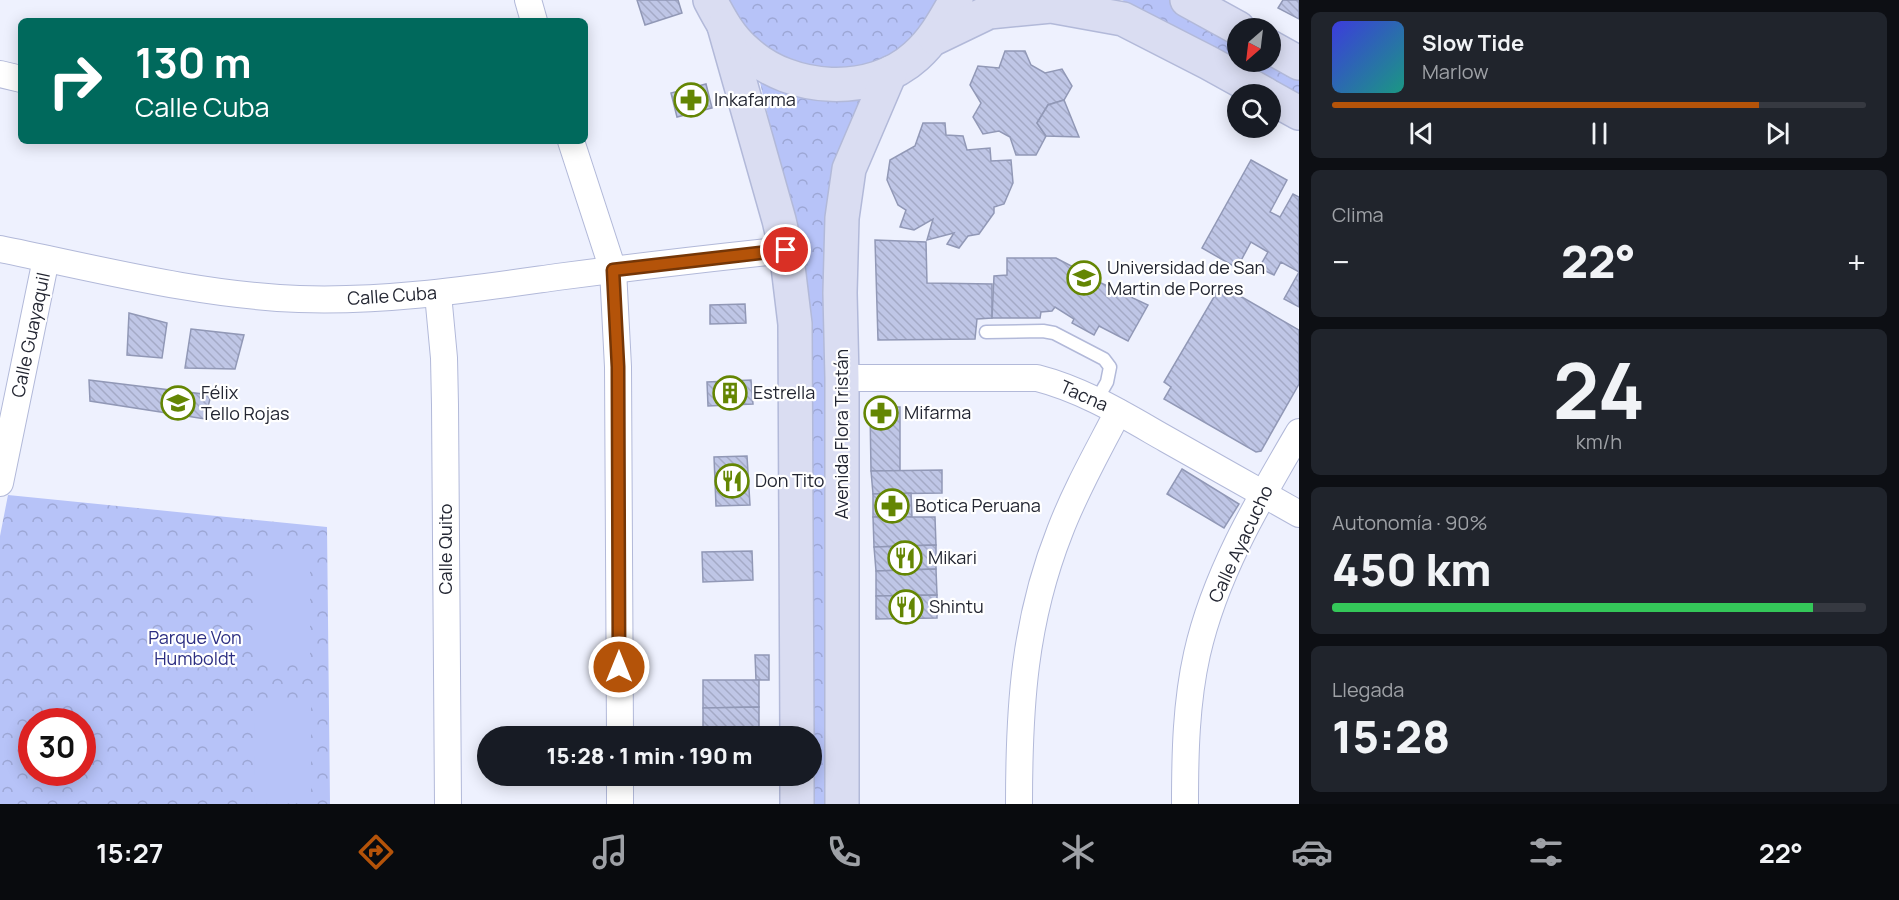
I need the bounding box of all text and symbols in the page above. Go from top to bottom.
north arrow [1227,18,1281,72]
map controls [1227,18,1281,138]
text: Slow Tide [1422,28,1524,58]
text: 130 m [135,33,252,91]
icon: right [36,42,114,120]
text: Marlow [1422,58,1489,85]
pharmacy icon: Inkafarma [673,82,709,118]
button: search [1227,84,1281,138]
place label: Inkafarma [714,87,796,111]
text: Calle Cuba [135,88,269,125]
icon: previous [1405,117,1438,150]
icon: pause [1583,117,1616,150]
icon: next [1761,117,1794,150]
text: Clima [1332,201,1384,228]
pin [760,224,811,275]
text: 22° [1561,230,1636,292]
icon: arrive [769,233,802,266]
text: − [1332,239,1350,284]
text: + [1847,239,1866,284]
place label: Universidad de San Martin de Porres [1107,255,1265,300]
school or university icon: Universidad de San Martin de Porres [1066,260,1102,296]
street label: Calle Guayaquil [5,270,55,399]
street label: Calle Cuba [346,280,437,310]
text: 24 [1553,336,1645,442]
street label: Avenida Flora Tristán [829,349,853,519]
street label: Tacna [1057,374,1112,416]
building icon: Estrella [712,375,748,411]
place label: Félix Tello Rojas [201,380,289,425]
place label: Estrella [753,380,815,404]
school or university icon: Félix Tello Rojas [160,385,196,421]
pharmacy icon: Mifarma [863,395,899,431]
place label: Mifarma [904,400,971,424]
text: km/h [1576,428,1622,455]
restaurant icon: Don Tito [714,463,750,499]
place label: Don Tito [755,468,824,492]
street label: Calle Ayacucho [1202,481,1278,606]
pharmacy icon: Botica Peruana [874,488,910,524]
place label: Botica Peruana [915,493,1041,517]
street label: Calle Quito [433,504,457,594]
text: Autonomía · 90% [1332,509,1488,536]
text: 450 km [1332,538,1492,600]
restaurant icon: Mikari [887,540,923,576]
place label: Mikari [928,545,977,569]
restaurant icon: Shintu [888,589,924,625]
place label: Shintu [929,594,984,618]
park label: Parque Von Humboldt [148,625,242,670]
position arrow [587,635,651,699]
text: Llegada [1332,676,1404,703]
text: 15:28 [1332,705,1450,767]
speed limit sign: 30 [18,708,96,786]
text: 15:28 · 1 min · 190 m [547,741,752,771]
icon: directions [355,831,397,873]
icon: music [589,831,631,873]
icon: phone [823,831,865,873]
icon: climate [1057,831,1099,873]
icon: car [1291,831,1333,873]
icon: filters [1525,831,1567,873]
text: 15:27 [96,834,163,871]
text: 22° [1759,834,1803,871]

